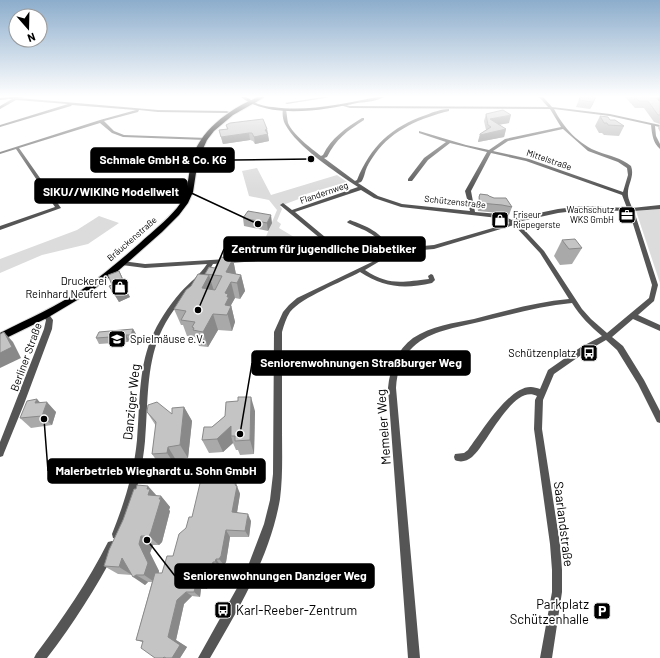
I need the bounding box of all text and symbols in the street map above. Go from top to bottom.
north arrow [8,8,48,48]
text: N [26,31,37,45]
street label: Mittelstraße [525,147,573,172]
callout: Schmale GmbH & Co. KG [91,148,234,172]
text: Schmale GmbH & Co. KG [99,152,227,166]
callout: SIKU//WIKING Modellwelt [35,179,187,203]
street label: Flandernweg [298,179,350,206]
text: SIKU//WIKING Modellwelt [43,184,180,198]
street label: Schützenstraße [424,193,487,210]
place label: Wachschutz WKS GmbH [566,204,614,225]
office icon: Wachschutz WKS GmbH [617,205,637,225]
place label: Friseur Riepegerste [513,209,561,230]
shop icon: Friseur Riepegerste [490,210,510,230]
street label: Bräuckenstraße [105,214,159,263]
callout: Zentrum für jugendliche Diabetiker [224,237,425,261]
text: Zentrum für jugendliche Diabetiker [232,241,417,255]
place label: Druckerei Reinhard Neufert [25,274,107,300]
shop icon: Druckerei Reinhard Neufert [110,277,130,297]
street label: Berliner Straße [7,321,44,393]
school or university icon: Spielmäuse e.V. [107,329,127,349]
place label: Spielmäuse e.V. [130,332,205,345]
bus stop icon: Schützenplatz [579,343,599,363]
place label: Schützenplatz [508,346,576,359]
callout: Seniorenwohnungen Straßburger Weg [252,351,470,375]
text: Seniorenwohnungen Straßburger Weg [260,355,462,369]
street label: Danziger Weg [119,363,143,441]
street label: Memeler Weg [372,389,394,465]
callout: Malerbetrieb Wieghardt u. Sohn GmbH [48,459,265,483]
text: Malerbetrieb Wieghardt u. Sohn GmbH [55,463,257,477]
street label: Saarlandstraße [551,480,577,568]
callout: Seniorenwohnungen Danziger Weg [175,564,374,588]
text: Seniorenwohnungen Danziger Weg [183,568,367,582]
place label: Parkplatz Schützenhalle [510,596,589,627]
bus stop icon: Karl-Reeber-Zentrum [213,600,233,620]
parking icon: Parkplatz Schützenhalle [592,601,612,621]
place label: Karl-Reeber-Zentrum [236,602,357,618]

